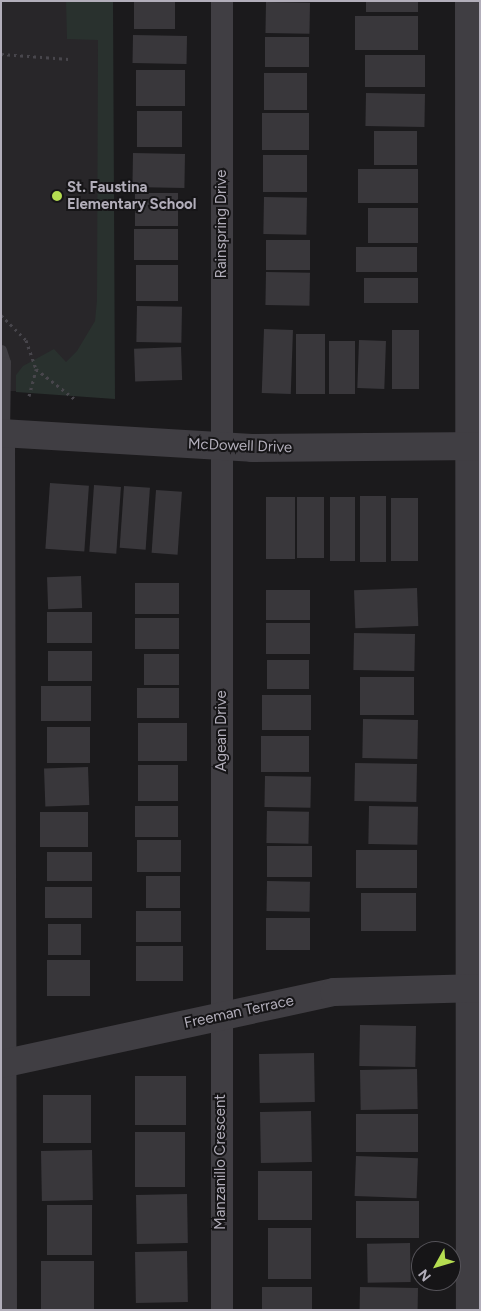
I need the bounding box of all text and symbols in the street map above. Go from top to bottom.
street label: Rainspring Drive [213,170,231,278]
place label: St. Faustina Elementary School [67,178,196,213]
marker: St. Faustina Elementary School [51,190,63,202]
street label: McDowell Drive [188,435,292,457]
street label: Agean Drive [213,690,231,772]
street label: Freeman Terrace [183,992,295,1032]
street label: Manzanillo Crescent [212,1094,230,1230]
north arrow [411,1241,461,1291]
text: N [415,1266,435,1285]

